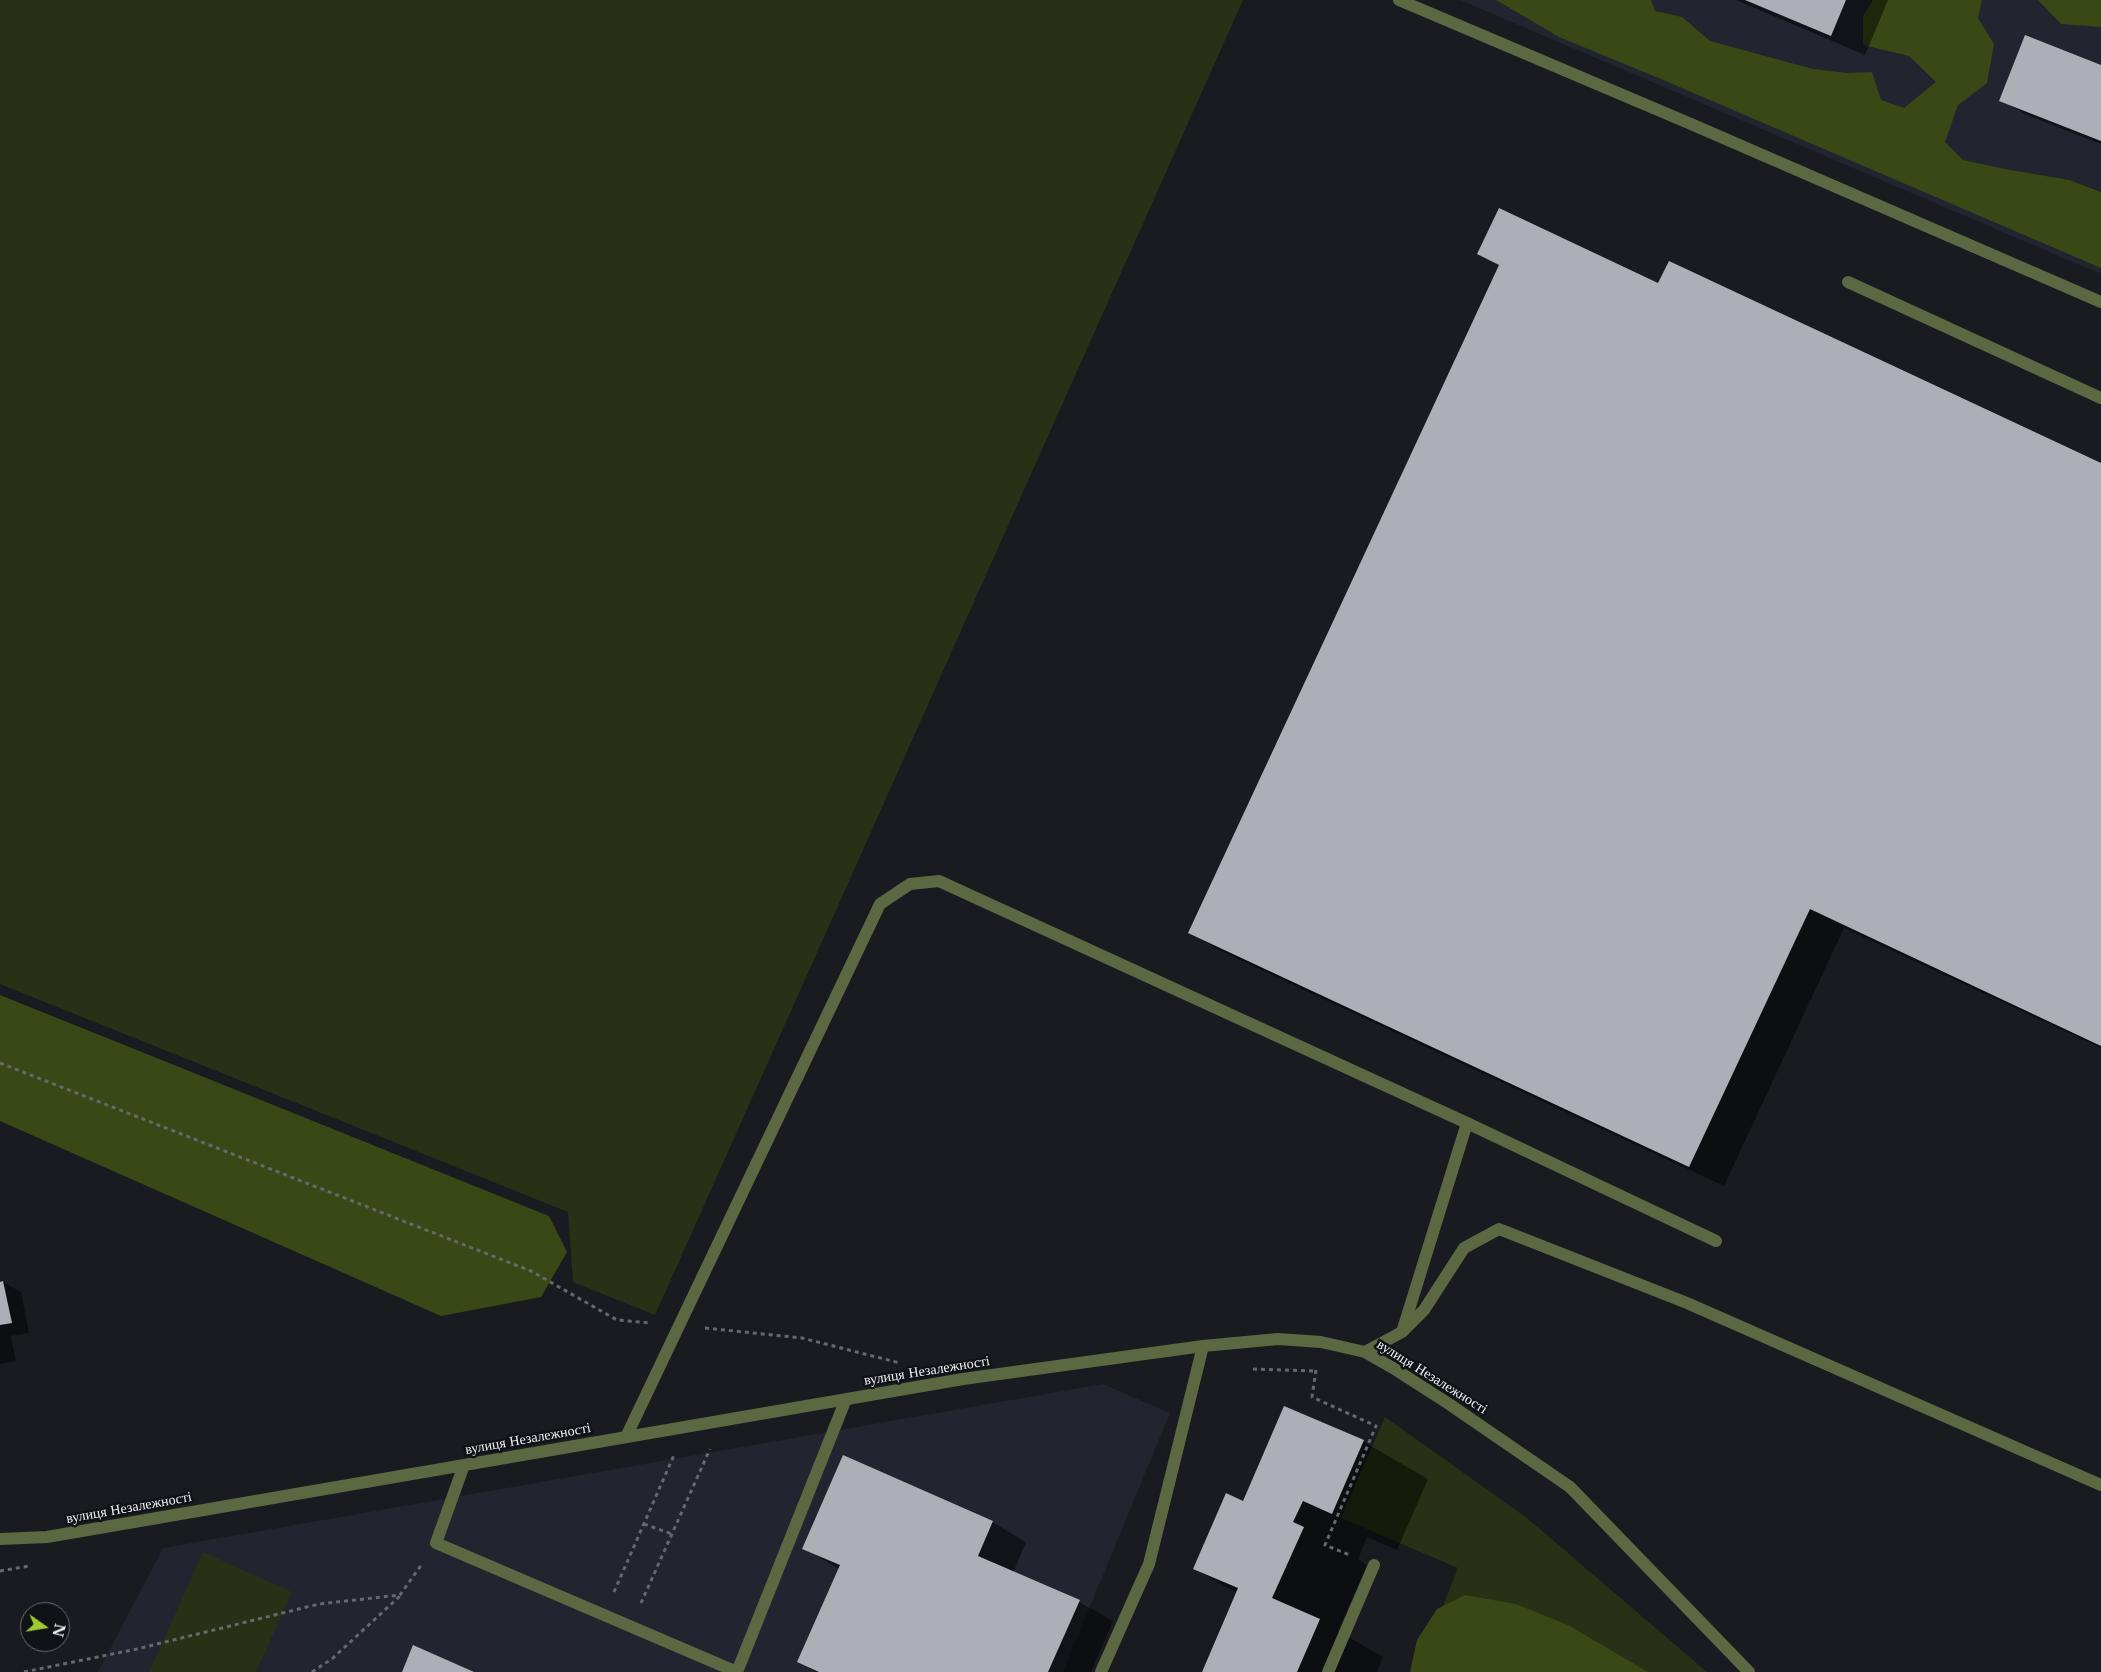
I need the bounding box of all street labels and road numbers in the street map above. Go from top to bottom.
street label: вулиця Незалежності [1374,1336,1490,1418]
street label: вулиця Незалежності [863,1353,991,1389]
street label: вулиця Незалежності [464,1420,592,1458]
street label: вулиця Незалежності [65,1489,193,1527]

